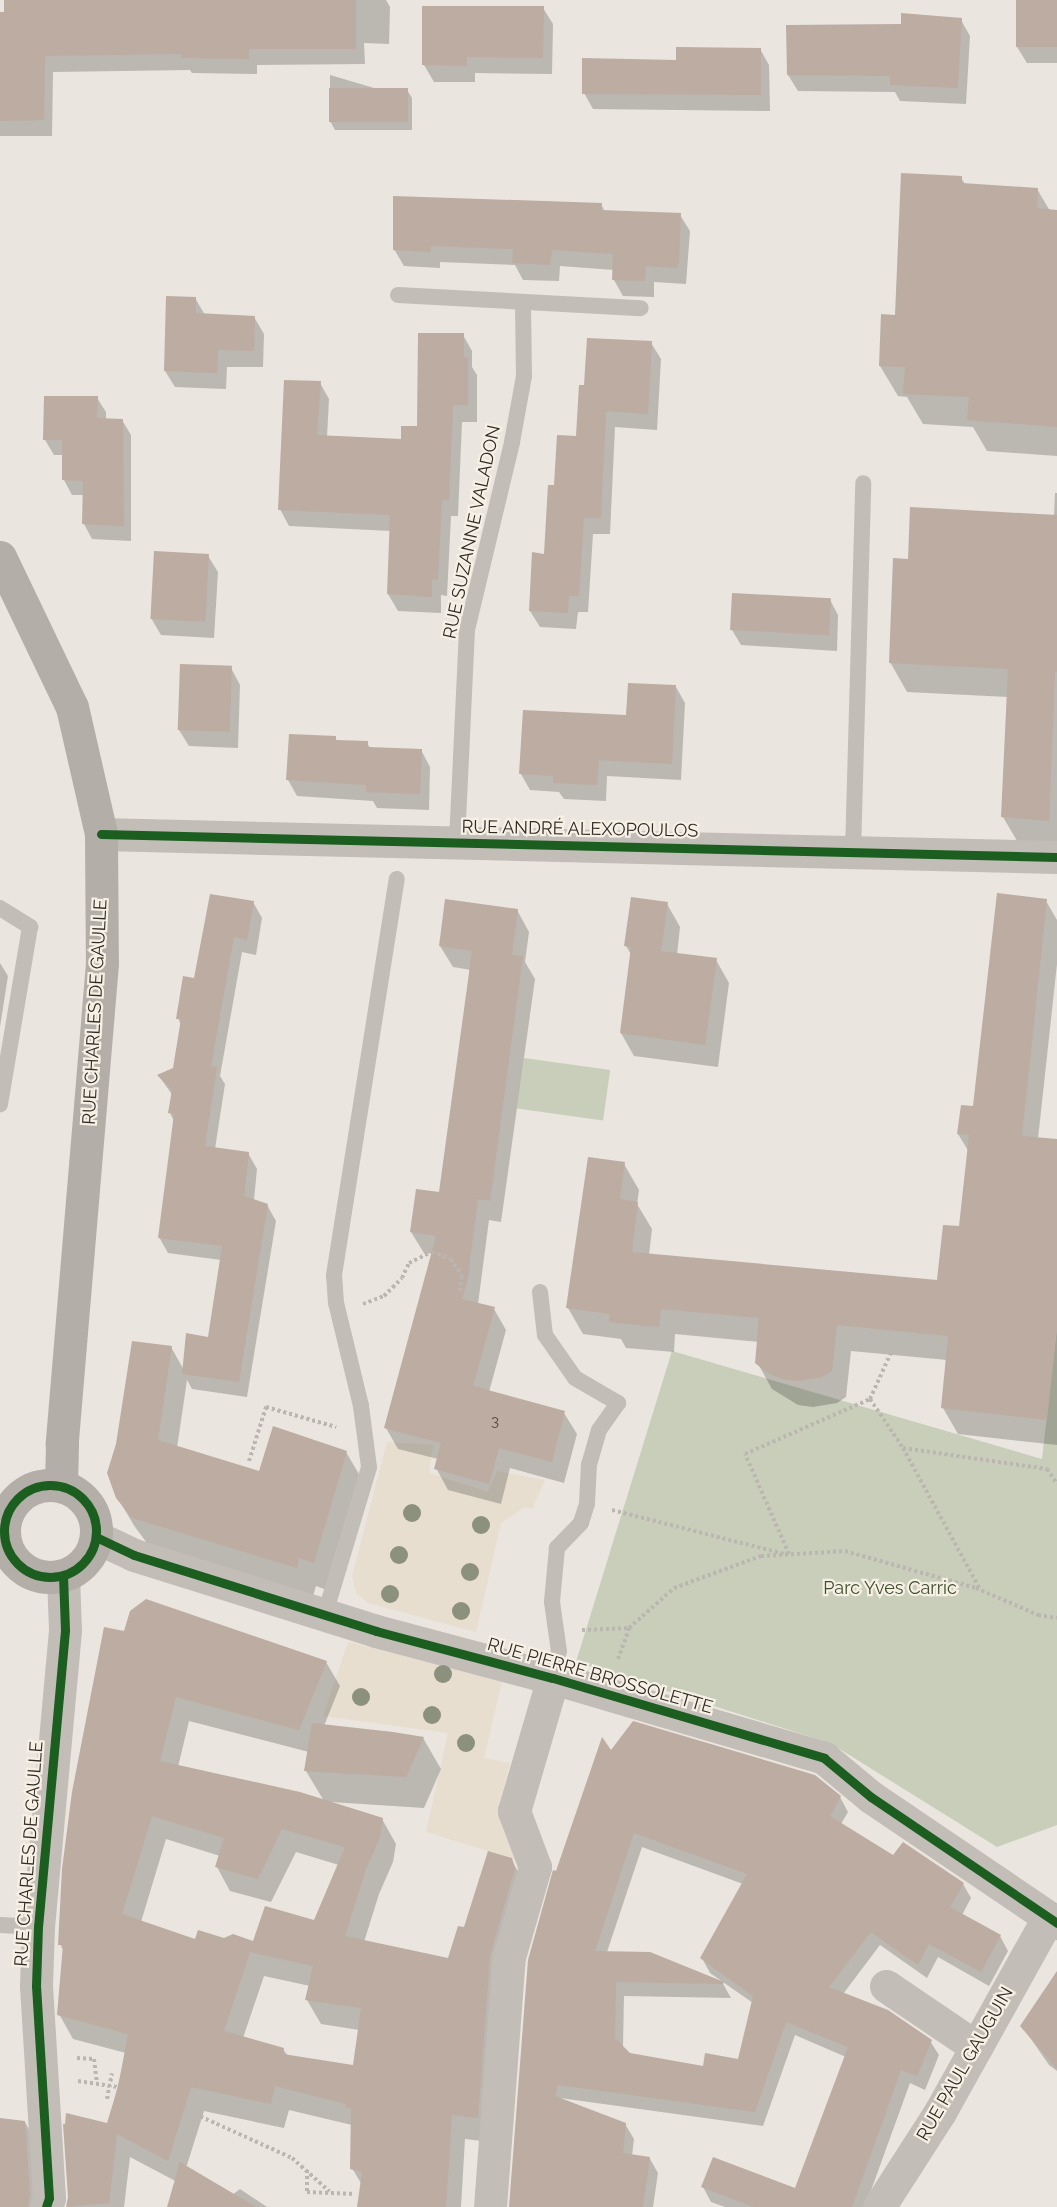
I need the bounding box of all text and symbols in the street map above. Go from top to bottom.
street label: RUE SUZANNE VALADON [439,423,505,641]
street label: RUE ANDRÉ ALEXOPOULOS [461,816,699,842]
street label: RUE CHARLES DE GAULLE [78,899,112,1125]
house number: 3 [491,1413,499,1431]
park label: Parc Yves Carric [823,1577,957,1599]
street label: RUE PIERRE BROSSOLETTE [485,1633,715,1719]
street label: RUE CHARLES DE GAULLE [10,1741,48,1967]
street label: RUE PAUL GAUGUIN [912,1983,1018,2145]

